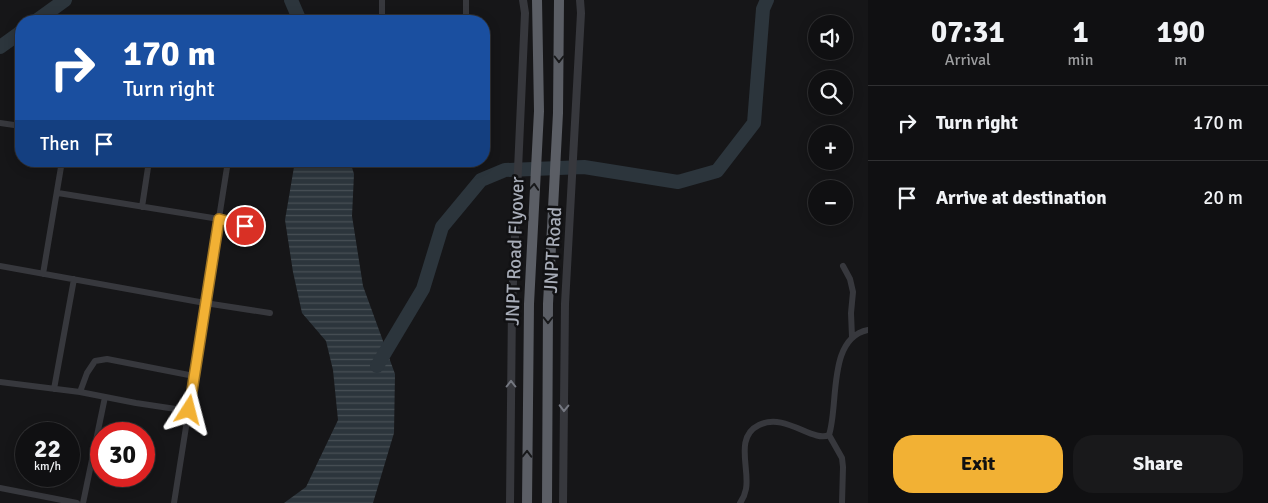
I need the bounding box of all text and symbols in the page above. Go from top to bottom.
text: 07:31 [931,14,1005,51]
text: 1 [1072,14,1089,51]
text: 190 [1156,14,1205,51]
map controls [808,15,853,225]
button: sound [808,15,853,60]
text: 170 m [123,32,216,75]
icon: right [40,35,105,100]
text: Arrival [945,50,991,70]
text: min [1068,50,1093,70]
text: m [1174,50,1187,70]
one-way arrow [554,56,564,63]
button: search [808,70,853,115]
text: Turn right [123,75,215,102]
icon: right [893,109,921,137]
text: Turn right [936,111,1018,135]
text: 170 m [1193,111,1243,135]
button: + [808,125,853,170]
icon: arrive [90,130,118,158]
text: Then [40,132,80,156]
street label: JNPT Road Flyover [500,176,530,326]
button: − [808,180,853,225]
one-way arrow [529,183,540,191]
icon: arrive [893,184,921,212]
text: Arrive at destination [936,186,1107,210]
text: 20 m [1203,186,1243,210]
pin [224,205,266,247]
street label: JNPT Road [539,206,567,294]
icon: arrive [231,212,259,240]
one-way arrow [543,316,553,324]
one-way arrow [506,380,516,388]
position arrow [162,383,214,435]
one-way arrow [559,405,569,413]
speed limit sign: 30 [90,422,155,487]
text: 22 [34,433,61,464]
button: Exit [893,435,1063,493]
button: Share [1073,435,1243,493]
one-way arrow [522,450,532,458]
text: km/h [34,459,61,474]

